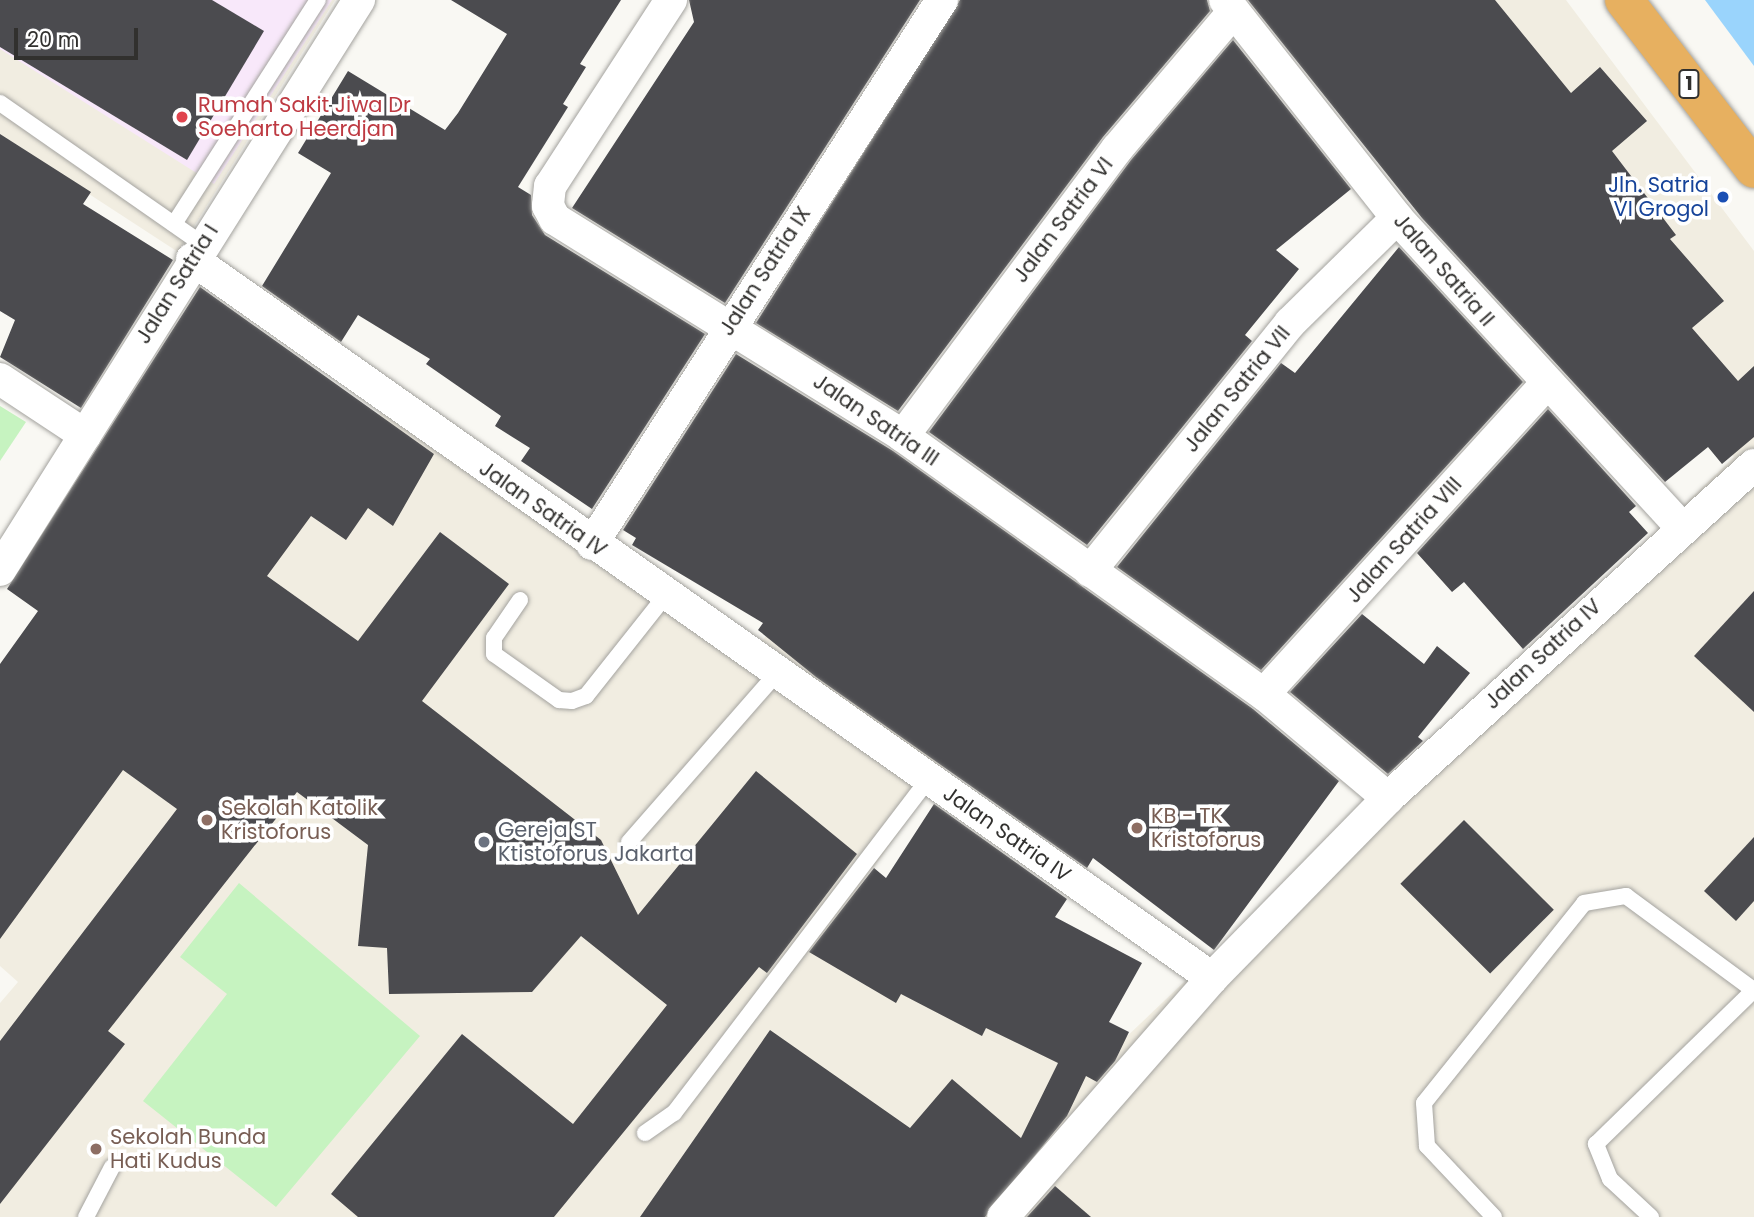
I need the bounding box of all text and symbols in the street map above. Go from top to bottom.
scale bar [18,14,142,58]
text: 20 m [27,25,80,54]
road number: 1 [1677,68,1701,100]
place label: Rumah Sakit Jiwa Dr Soeharto Heerdjan [198,92,411,142]
marker: Rumah Sakit Jiwa Dr Soeharto Heerdjan [172,107,192,127]
street label: Jalan Satria VI [1008,152,1118,288]
place label: Jln. Satria VI Grogol [1608,172,1709,222]
marker: Jln. Satria VI Grogol [1715,189,1731,205]
street label: Jalan Satria IX [714,202,816,340]
street label: Jalan Satria II [1388,209,1500,331]
street label: Jalan Satria I [130,220,224,348]
street label: Jalan Satria VII [1178,321,1296,457]
street label: Jalan Satria III [808,369,944,471]
street label: Jalan Satria IV [474,456,612,562]
street label: Jalan Satria VIII [1341,472,1467,608]
street label: Jalan Satria IV [1480,594,1606,714]
street label: Jalan Satria IV [938,781,1076,887]
place label: Sekolah Katolik Kristoforus [221,795,378,845]
place label: KB - TK Kristoforus [1151,803,1261,853]
marker: Sekolah Katolik Kristoforus [199,812,215,828]
place label: Gereja ST Ktistoforus Jakarta [498,817,694,867]
marker: KB - TK Kristoforus [1129,820,1145,836]
marker: Gereja ST Ktistoforus Jakarta [476,834,492,850]
place label: Sekolah Bunda Hati Kudus [110,1124,266,1174]
marker: Sekolah Bunda Hati Kudus [88,1141,104,1157]

